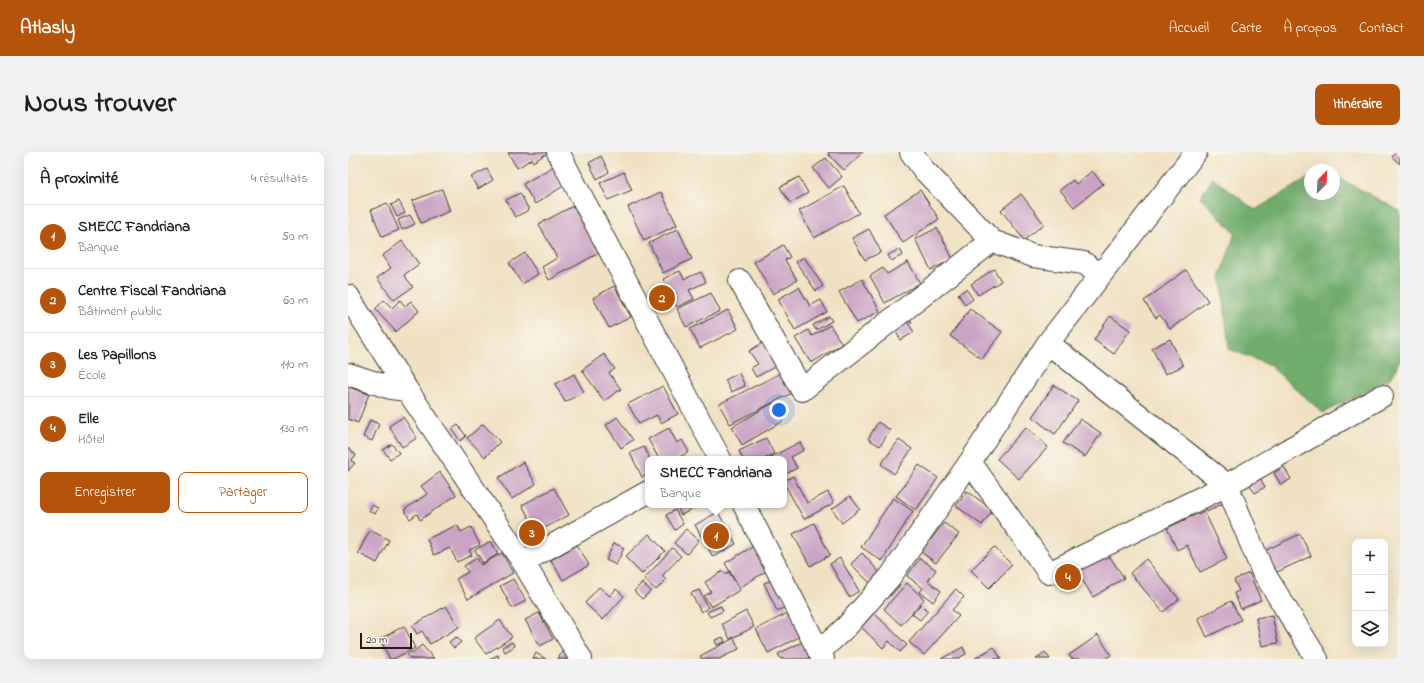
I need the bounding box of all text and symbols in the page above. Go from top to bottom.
text: Atlasly [20,15,75,42]
text: Accueil [1169,18,1209,39]
text: Carte [1231,18,1262,39]
text: À propos [1284,18,1337,39]
text: Contact [1359,18,1404,39]
text: Nous trouver [24,84,176,125]
button: Itinéraire [1315,84,1400,125]
north arrow [1304,164,1340,200]
text: À proximité [40,166,118,191]
text: 4 résultats [251,169,308,188]
text: SMECC Fandriana [78,216,190,238]
text: 1 [51,227,55,246]
text: 50 m [282,227,308,246]
text: Banque [78,238,119,257]
text: Centre Fiscal Fandriana [78,280,226,302]
pin: 2 [649,283,675,313]
text: 2 [50,291,56,310]
text: 60 m [283,291,308,310]
text: Bâtiment public [78,302,162,321]
text: Les Papillons [78,344,156,366]
text: 3 [50,355,56,374]
text: 110 m [281,355,308,374]
text: École [78,366,106,385]
your location [769,400,789,420]
text: Elle [78,408,99,430]
text: 4 [50,419,56,438]
text: 130 m [280,419,308,438]
text: Hôtel [78,430,105,449]
popup [645,456,787,508]
text: SMECC Fandriana [660,462,772,484]
button: Enregistrer [40,472,170,513]
button: Partager [178,472,308,513]
text: Banque [660,484,701,503]
pin: 3 [519,518,545,548]
pin: 1 [703,521,729,551]
map controls [1352,539,1388,647]
button: + [1352,539,1388,575]
pin: 4 [1055,562,1081,592]
button: − [1352,575,1388,611]
button: layers [1352,611,1388,647]
scale bar [360,631,412,650]
text: 20 m [366,632,388,648]

